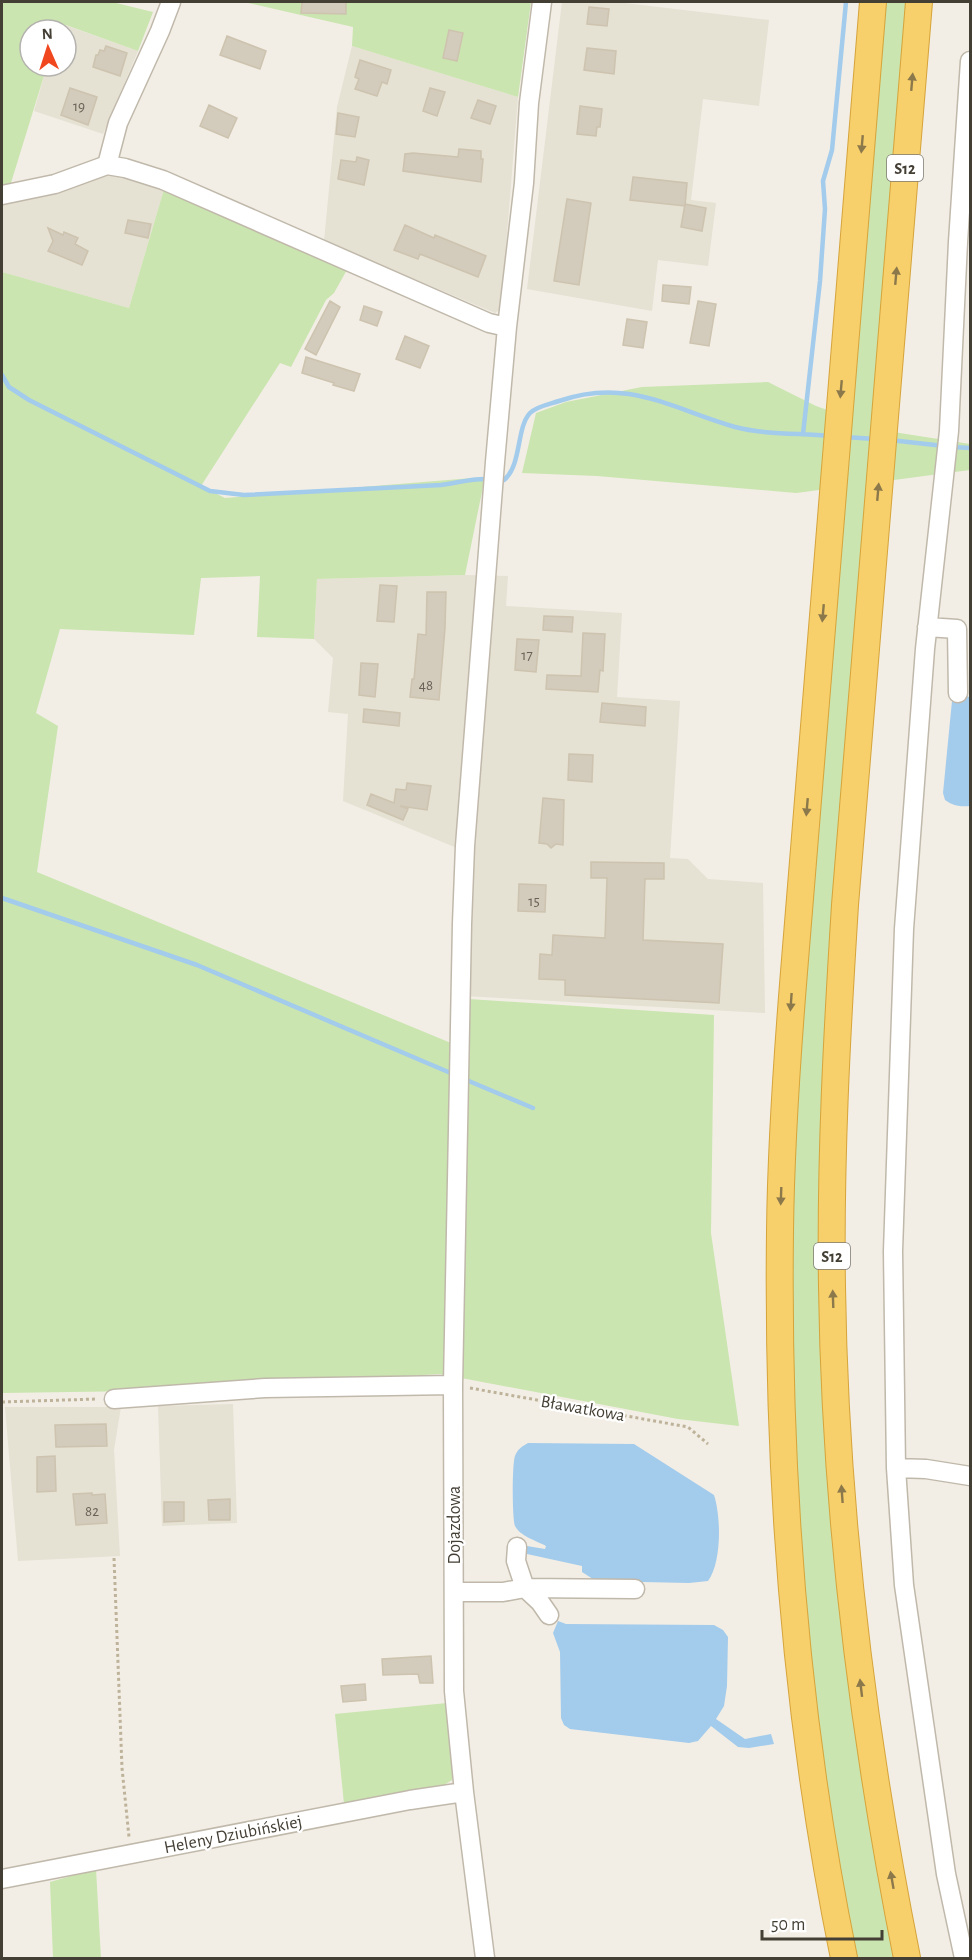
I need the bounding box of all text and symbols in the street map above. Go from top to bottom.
north arrow [18,18,78,78]
text: N [41,26,53,42]
one-way arrow [907,72,917,91]
house number: 19 [73,99,85,114]
one-way arrow [857,134,867,153]
road number: S12 [887,155,923,181]
one-way arrow [891,266,901,285]
one-way arrow [837,380,846,399]
one-way arrow [874,483,883,502]
one-way arrow [818,604,828,623]
house number: 17 [521,648,533,663]
house number: 48 [419,678,433,693]
one-way arrow [802,798,812,817]
house number: 15 [528,894,540,909]
one-way arrow [787,992,796,1011]
one-way arrow [776,1187,786,1206]
road number: S12 [814,1243,850,1269]
one-way arrow [828,1290,837,1309]
street label: Bławatkowa [539,1393,626,1425]
one-way arrow [837,1484,847,1503]
street label: Dojazdowa [446,1486,464,1564]
house number: 82 [85,1504,99,1519]
one-way arrow [857,1678,866,1697]
street label: Heleny Dziubińskiej [163,1813,304,1857]
one-way arrow [887,1871,896,1890]
scale bar [762,1903,882,1941]
text: 50 m [771,1916,805,1934]

